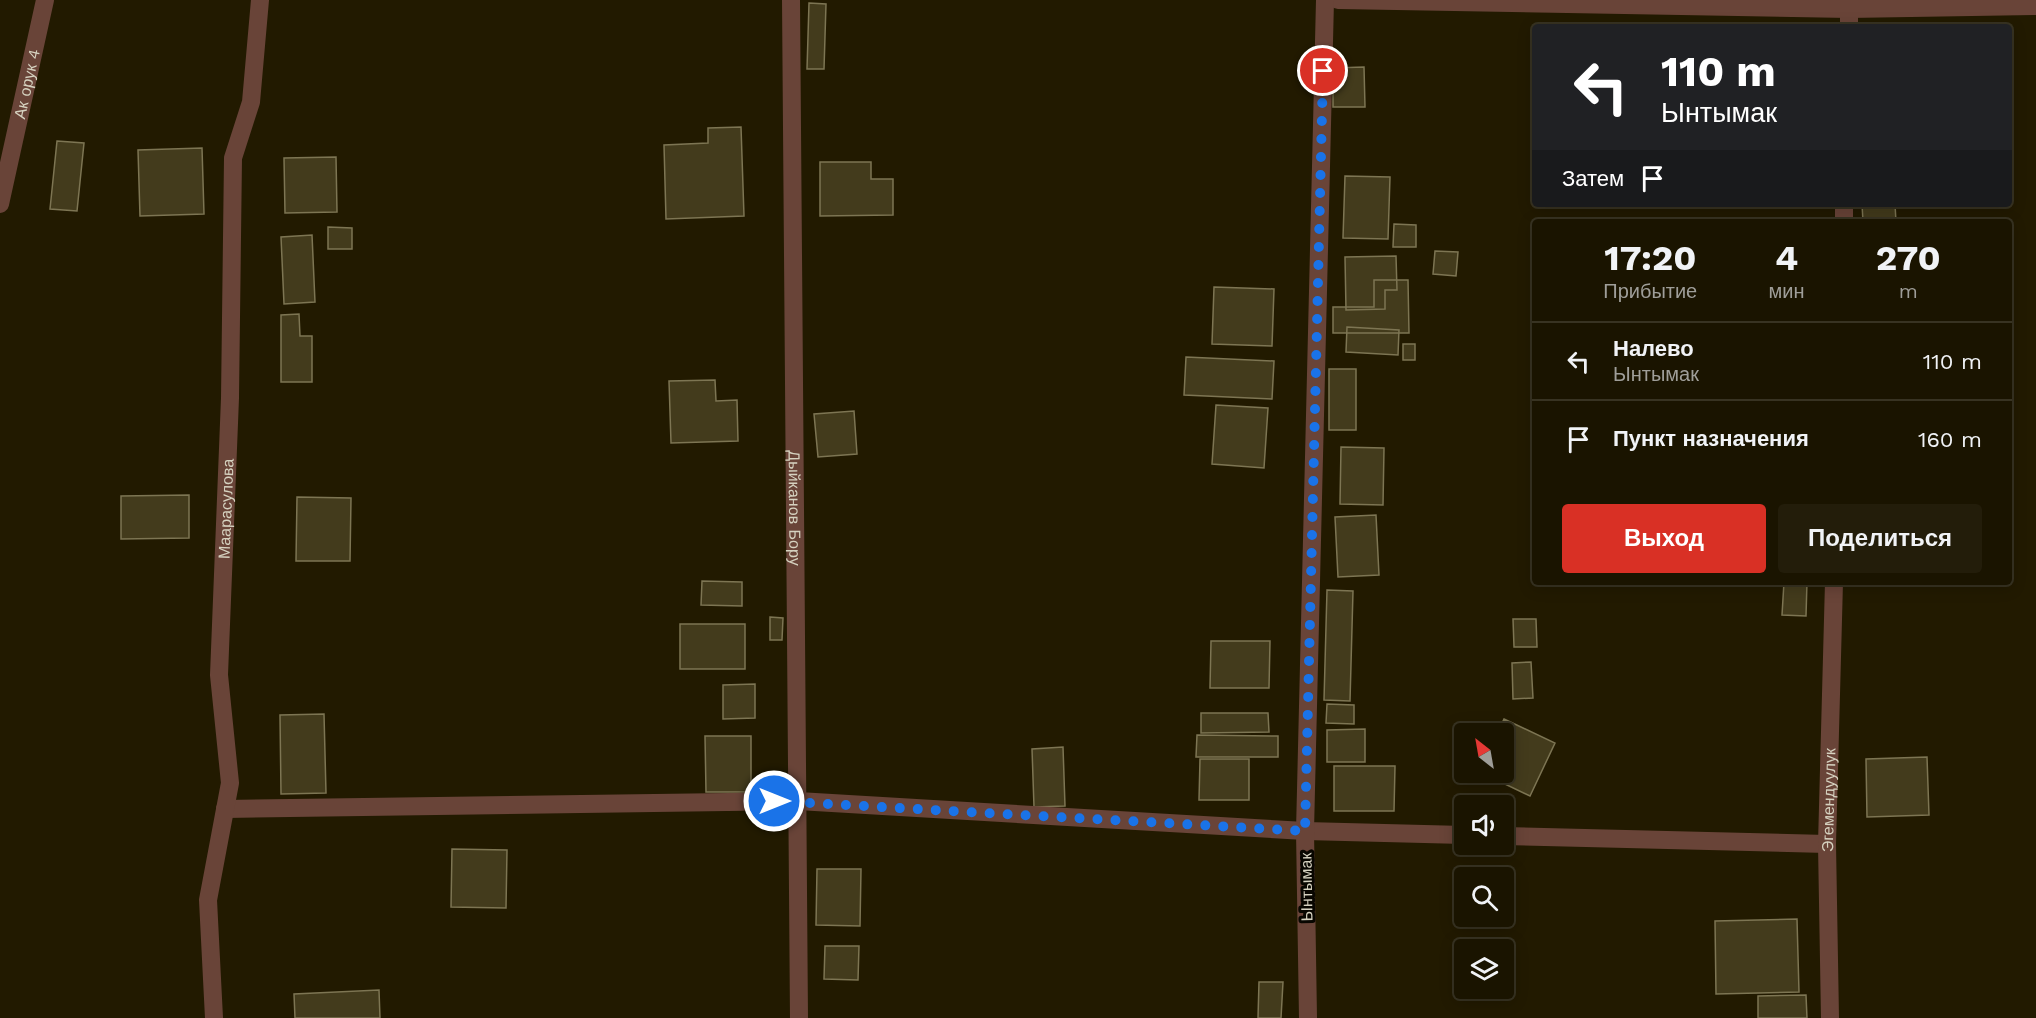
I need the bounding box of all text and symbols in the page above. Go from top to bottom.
pin [1297,45,1348,96]
street label: Ак орук 4 [10,47,44,121]
text: 110 m [1661,47,1776,96]
icon: left [1562,48,1640,126]
icon: arrive [1306,54,1339,87]
text: Ынтымак [1661,97,1777,129]
icon: arrive [1636,162,1669,195]
text: Затем [1562,166,1624,191]
text: 17:20 [1604,237,1696,279]
text: 4 [1775,237,1798,279]
text: 270 [1876,237,1941,279]
text: Прибытие [1603,279,1697,303]
text: мин [1769,279,1805,303]
text: m [1899,279,1918,303]
text: Налево [1613,336,1694,361]
icon: left [1562,345,1595,378]
text: 110 m [1923,349,1982,374]
text: Ынтымак [1613,362,1699,386]
icon: arrive [1562,423,1595,456]
text: Пункт назначения [1613,426,1809,451]
text: 160 m [1918,427,1982,452]
street label: Дыйканов Бору [785,450,804,566]
street label: Маарасулова [215,458,238,559]
button: Выход [1562,504,1766,573]
button: Поделиться [1778,504,1982,573]
north arrow [1454,723,1514,783]
map controls [1454,723,1514,999]
street label: Эгемендуулук [1818,747,1840,852]
position arrow [742,769,806,833]
button: sound [1454,795,1514,855]
street label: Ынтымак [1296,851,1317,922]
button: search [1454,867,1514,927]
button: layers [1454,939,1514,999]

